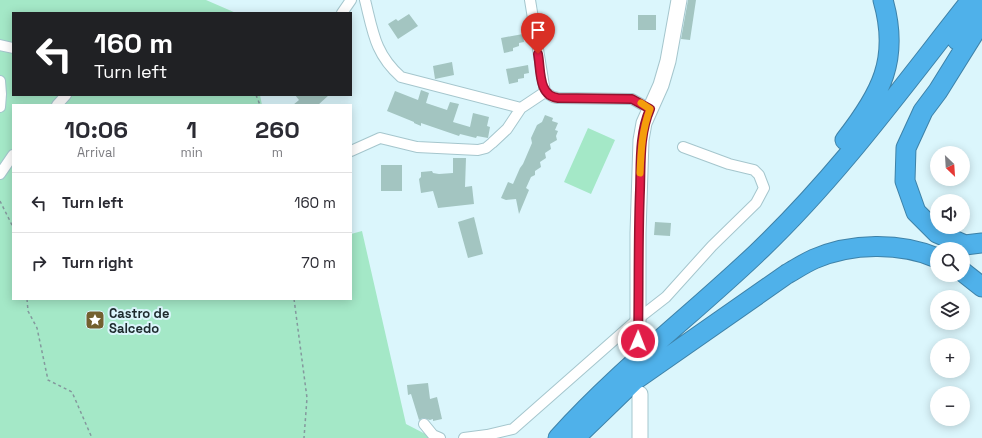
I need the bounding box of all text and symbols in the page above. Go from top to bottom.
pin [521,13,555,54]
icon: arrive [527,19,549,41]
text: 160 m [94,25,173,61]
icon: left [28,28,80,80]
text: Turn left [94,60,167,83]
text: 10:06 [64,114,128,145]
text: 1 [186,114,197,145]
text: 260 [255,114,300,145]
text: Arrival [77,144,116,161]
text: min [180,144,203,161]
text: m [272,144,283,161]
north arrow [930,146,970,186]
map controls [930,146,970,426]
icon: left [28,192,50,214]
text: Turn left [62,193,124,212]
text: 160 m [294,193,336,212]
button: sound [930,194,970,234]
button: search [930,242,970,282]
icon: right [28,252,50,274]
text: Turn right [62,253,133,272]
text: 70 m [301,253,336,272]
button: layers [930,290,970,330]
place label: Castro de Salcedo [109,305,169,337]
place icon: Castro de Salcedo [84,309,106,331]
position arrow [617,320,659,362]
button: + [930,338,970,378]
button: − [930,386,970,426]

